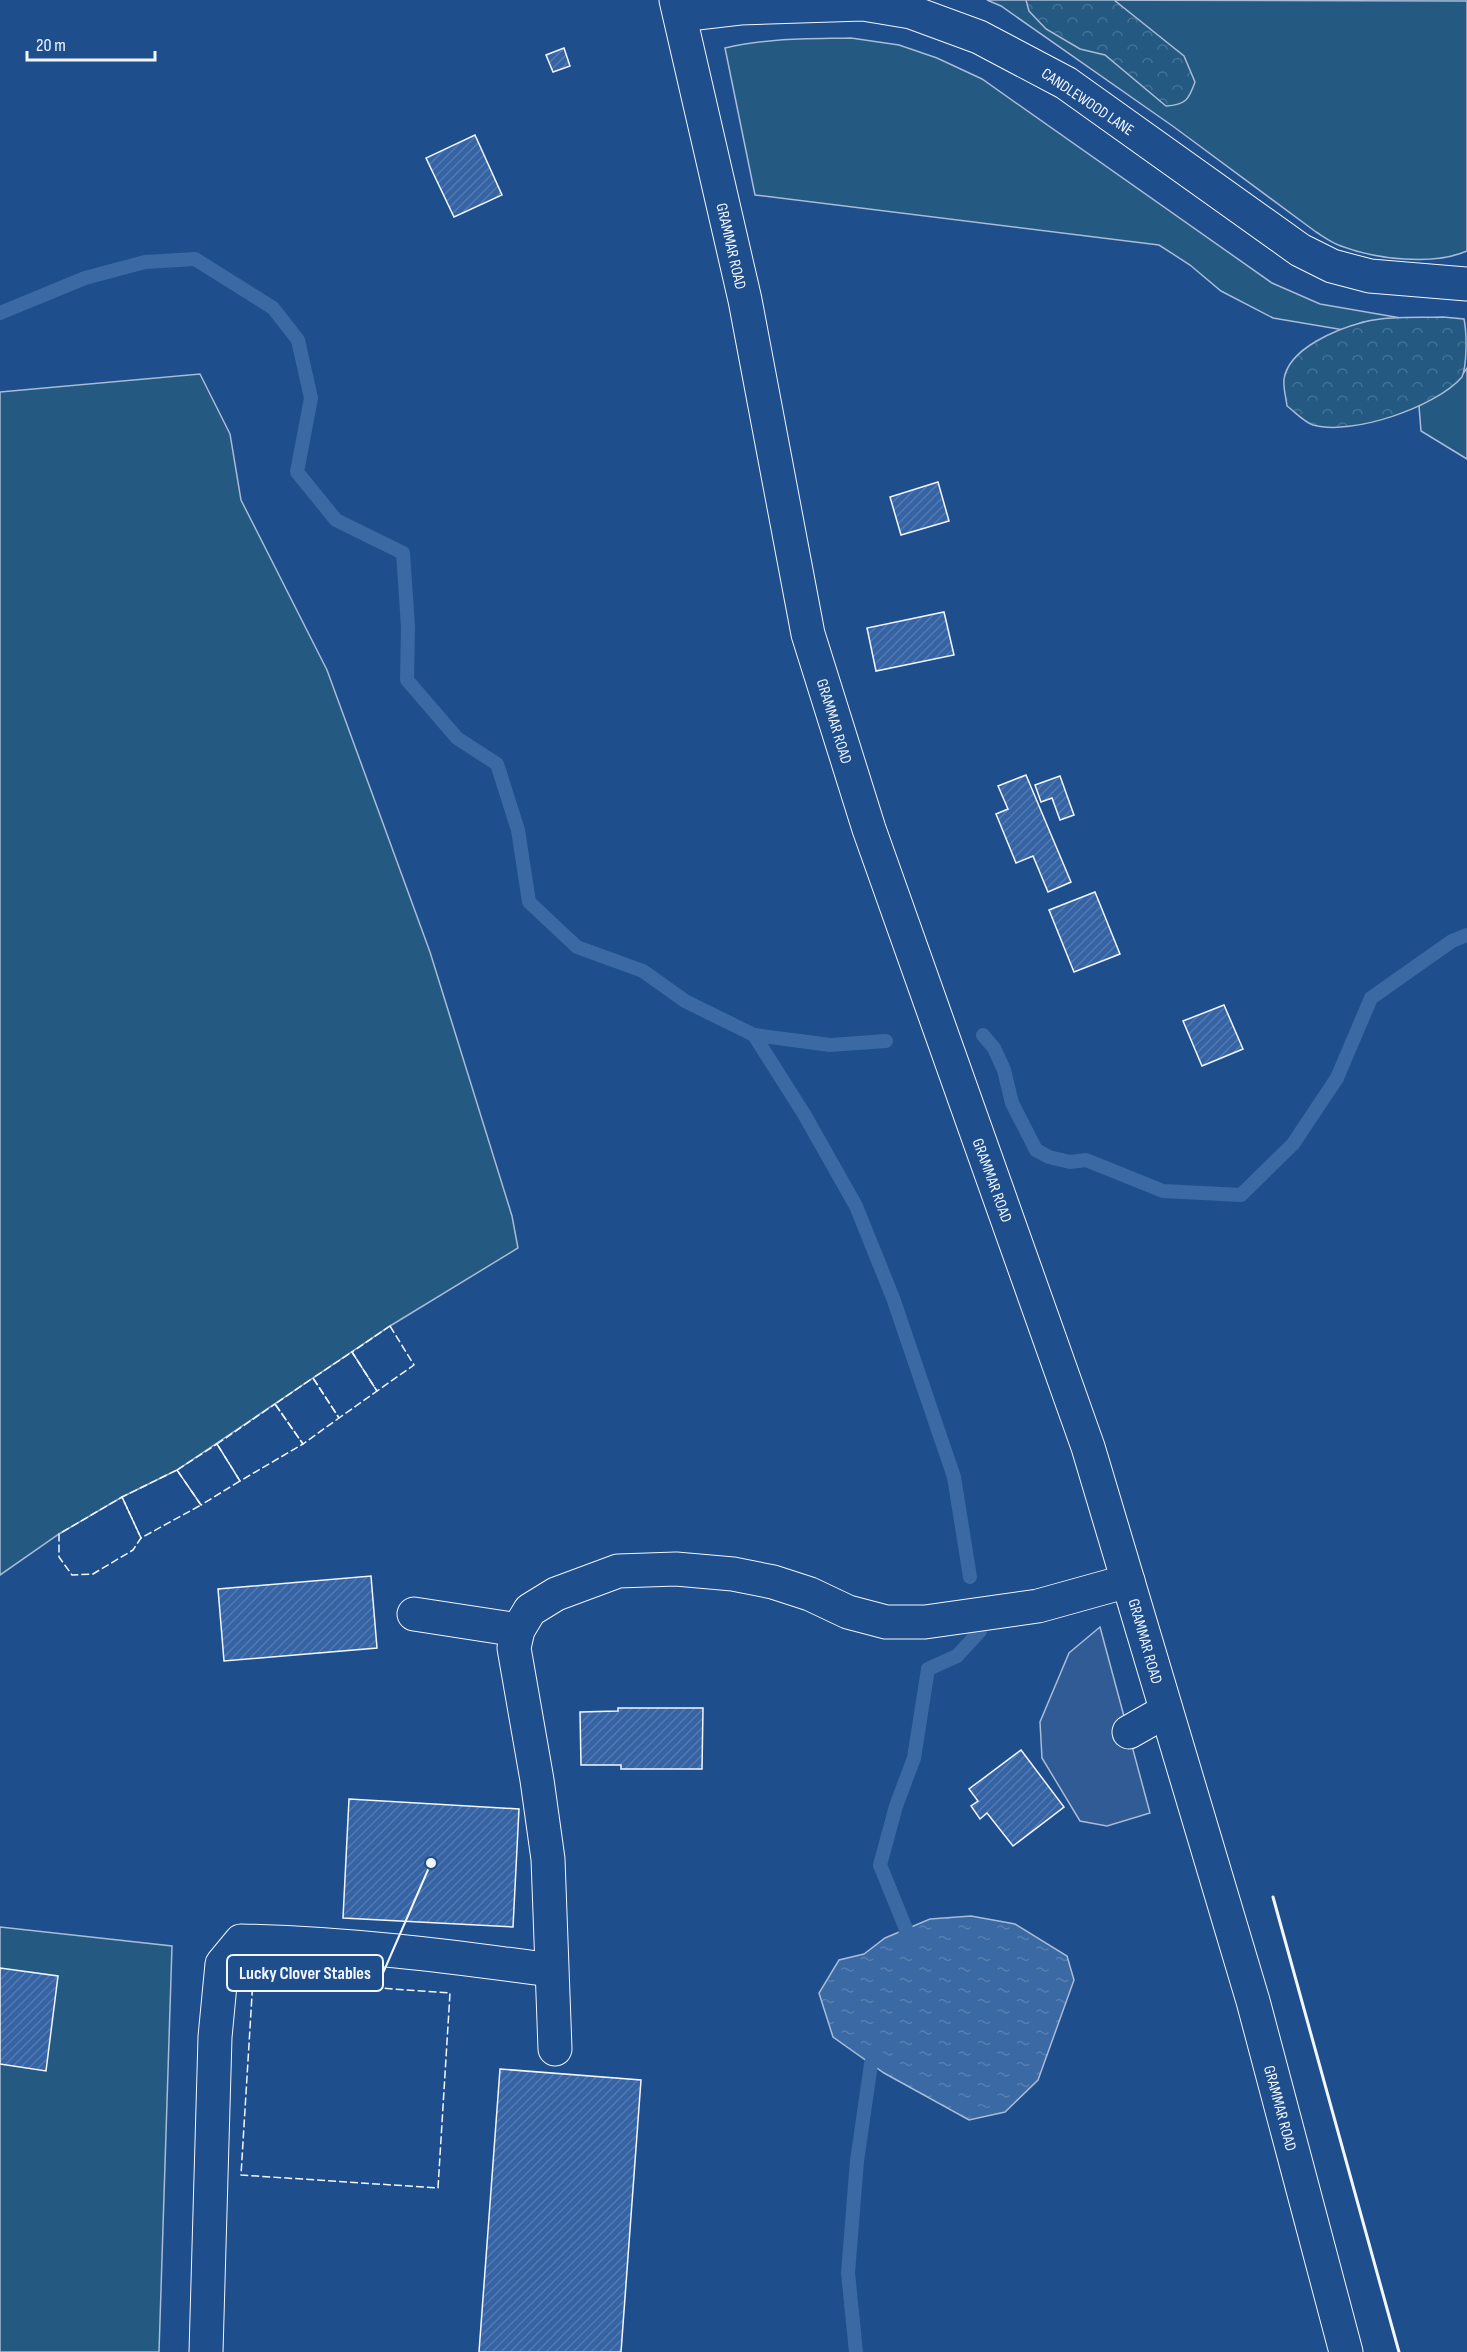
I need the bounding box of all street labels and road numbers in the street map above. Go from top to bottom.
street label: CANDLEWOOD LANE [1037,64,1137,140]
street label: GRAMMAR ROAD [711,201,750,291]
street label: GRAMMAR ROAD [812,677,856,766]
street label: GRAMMAR ROAD [968,1136,1016,1225]
street label: GRAMMAR ROAD [1123,1597,1166,1686]
street label: GRAMMAR ROAD [1259,2064,1300,2153]

